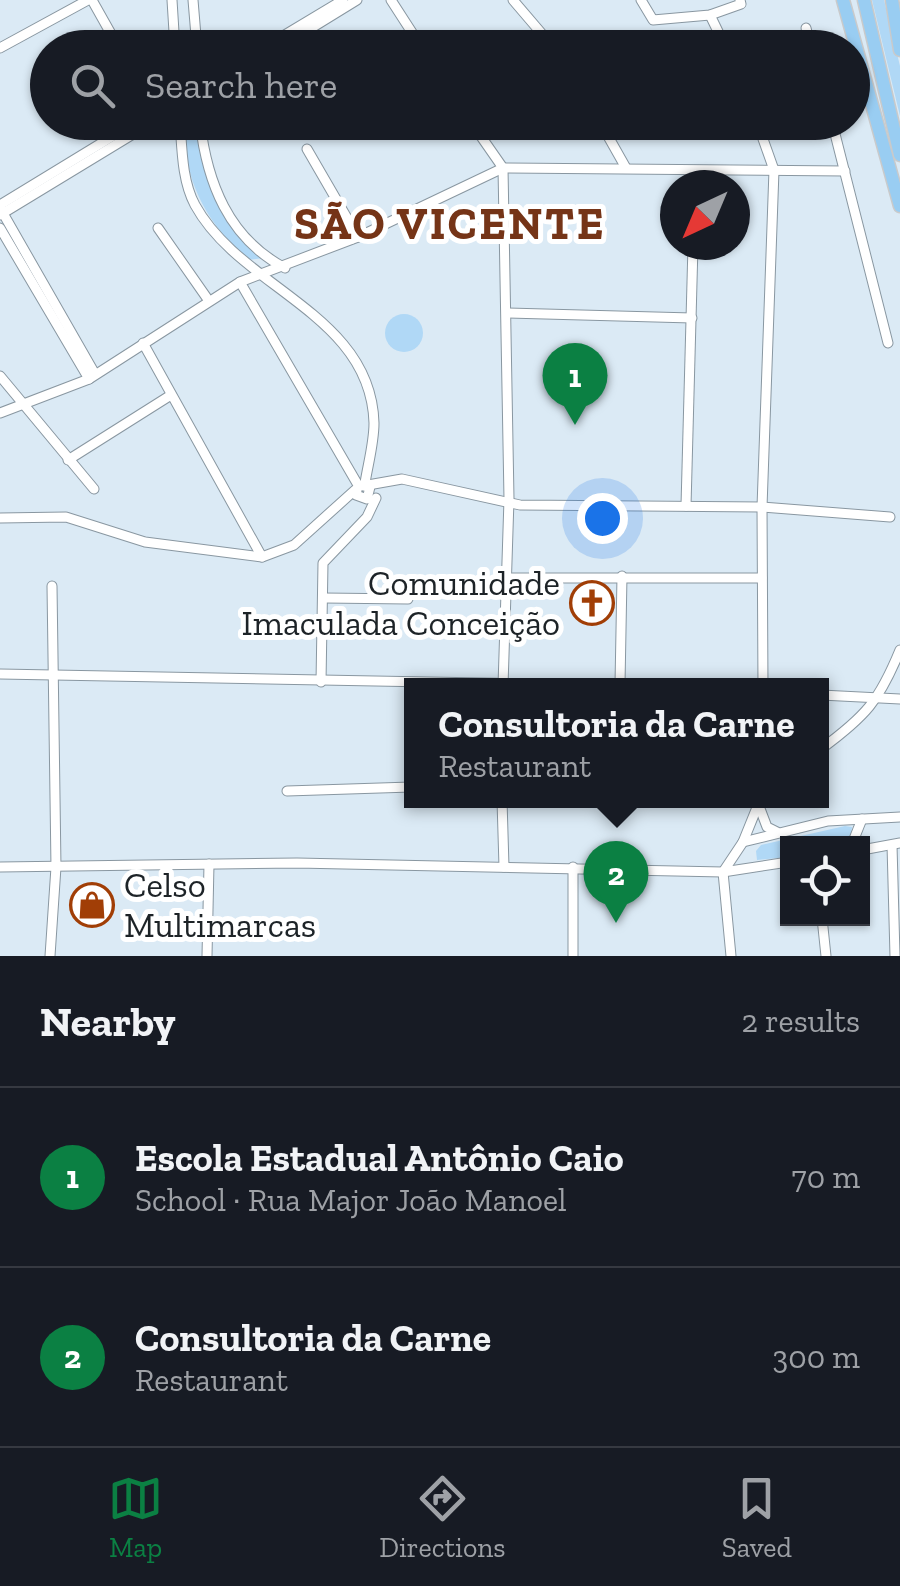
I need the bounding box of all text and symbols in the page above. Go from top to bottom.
search box [30,30,870,140]
icon: search [65,58,120,113]
text: Search here [145,62,337,108]
north arrow [660,170,750,260]
district label: SÃO VICENTE [294,197,606,251]
pin: 1 [542,342,608,425]
your location [577,493,628,544]
place label: Comunidade Imaculada Conceição [241,562,560,644]
church icon: Comunidade Imaculada Conceição [569,580,615,626]
popup [404,678,829,808]
text: Consultoria da Carne [438,701,795,747]
text: Restaurant [438,747,591,785]
map controls [780,836,870,926]
button: locate [780,836,870,926]
pin: 2 [584,840,648,923]
place label: Celso Multimarcas [124,864,316,946]
shop icon: Celso Multimarcas [69,882,115,928]
text: Nearby [40,996,176,1047]
text: 2 results [741,1002,860,1040]
text: Escola Estadual Antônio Caio [135,1135,624,1181]
text: 1 [66,1158,79,1196]
text: 70 m [792,1158,860,1196]
text: School · Rua Major João Manoel [135,1181,567,1219]
text: Consultoria da Carne [135,1315,491,1361]
text: 2 [64,1338,81,1376]
text: 300 m [773,1338,860,1376]
text: Restaurant [135,1361,288,1399]
tab: Map [108,1471,163,1564]
tab: Directions [379,1471,506,1564]
tab: Saved [722,1471,792,1564]

